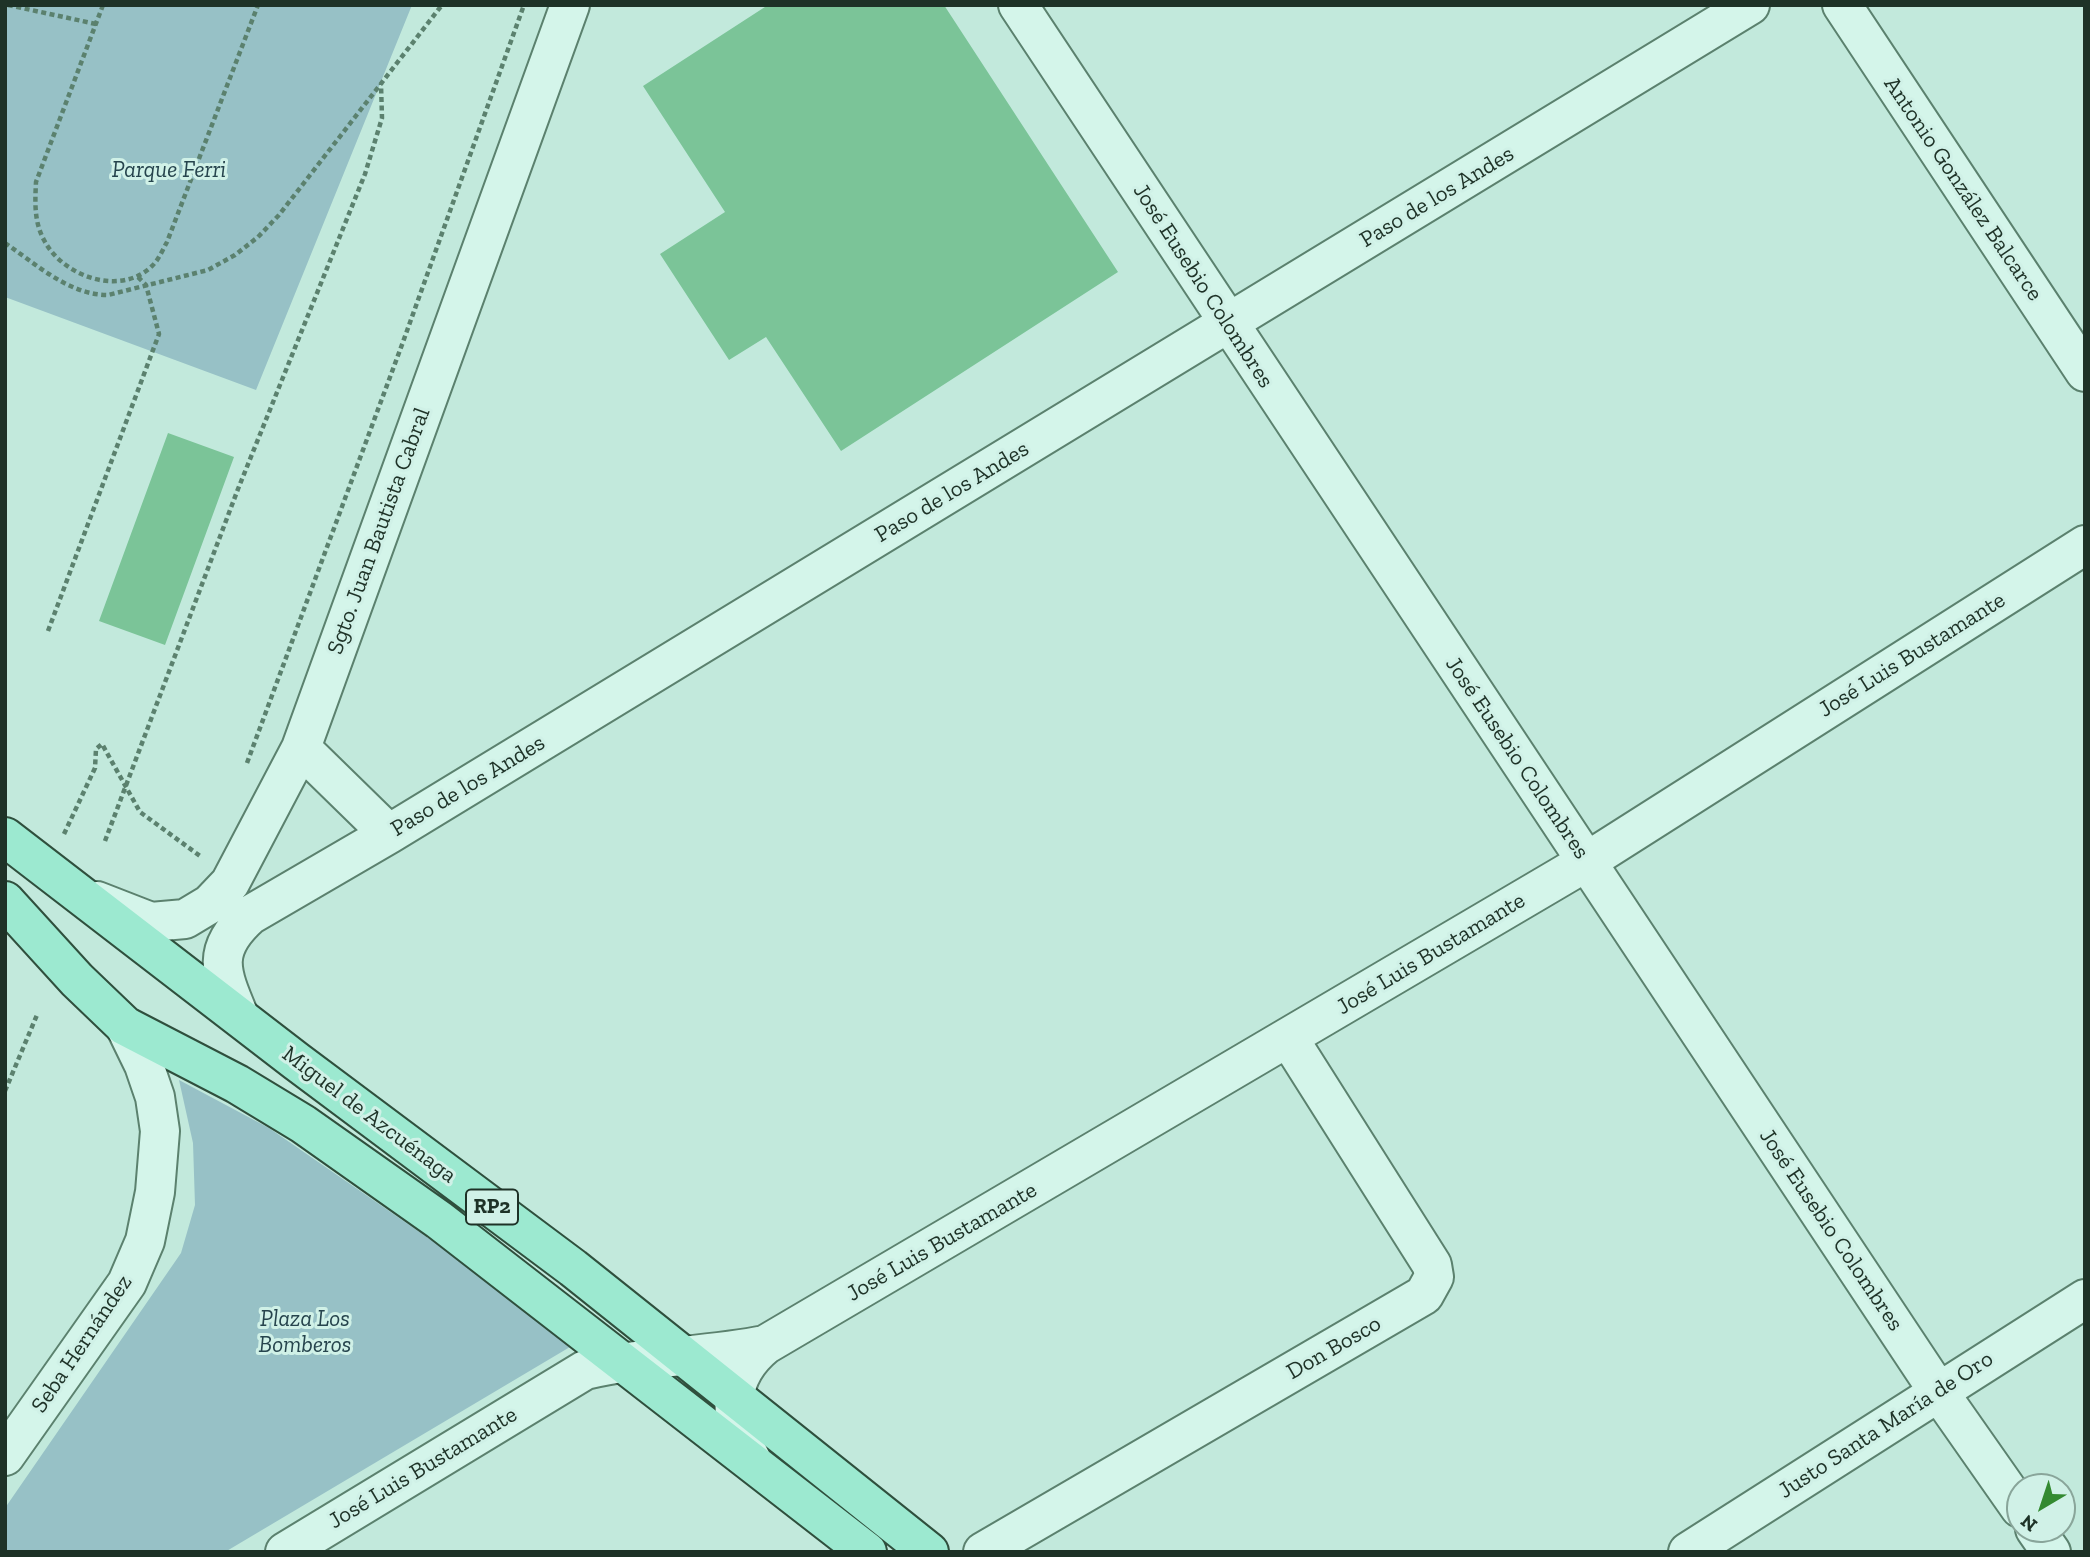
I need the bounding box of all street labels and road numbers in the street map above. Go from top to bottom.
street label: Antonio González Balcarce [1878,72,2048,306]
street label: Paso de los Andes [1355,140,1519,254]
street label: José Eusebio Colombres [1127,179,1279,393]
street label: Sgto. Juan Bautista Cabral [321,404,437,658]
street label: Paso de los Andes [870,435,1034,549]
street label: José Luis Bustamante [1814,586,2010,724]
street label: José Eusebio Colombres [1439,652,1595,864]
street label: Paso de los Andes [386,729,550,843]
street label: José Luis Bustamante [1332,887,1530,1021]
street label: Miguel de Azcuénaga [276,1041,462,1189]
street label: José Eusebio Colombres [1753,1124,1909,1336]
street label: José Luis Bustamante [842,1176,1042,1308]
road number: RP2 [466,1190,518,1224]
street label: Seba Hernández [26,1270,138,1418]
street label: Don Bosco [1282,1310,1386,1386]
street label: Justo Santa María de Oro [1773,1345,1999,1505]
street label: José Luis Bustamante [324,1401,522,1535]

